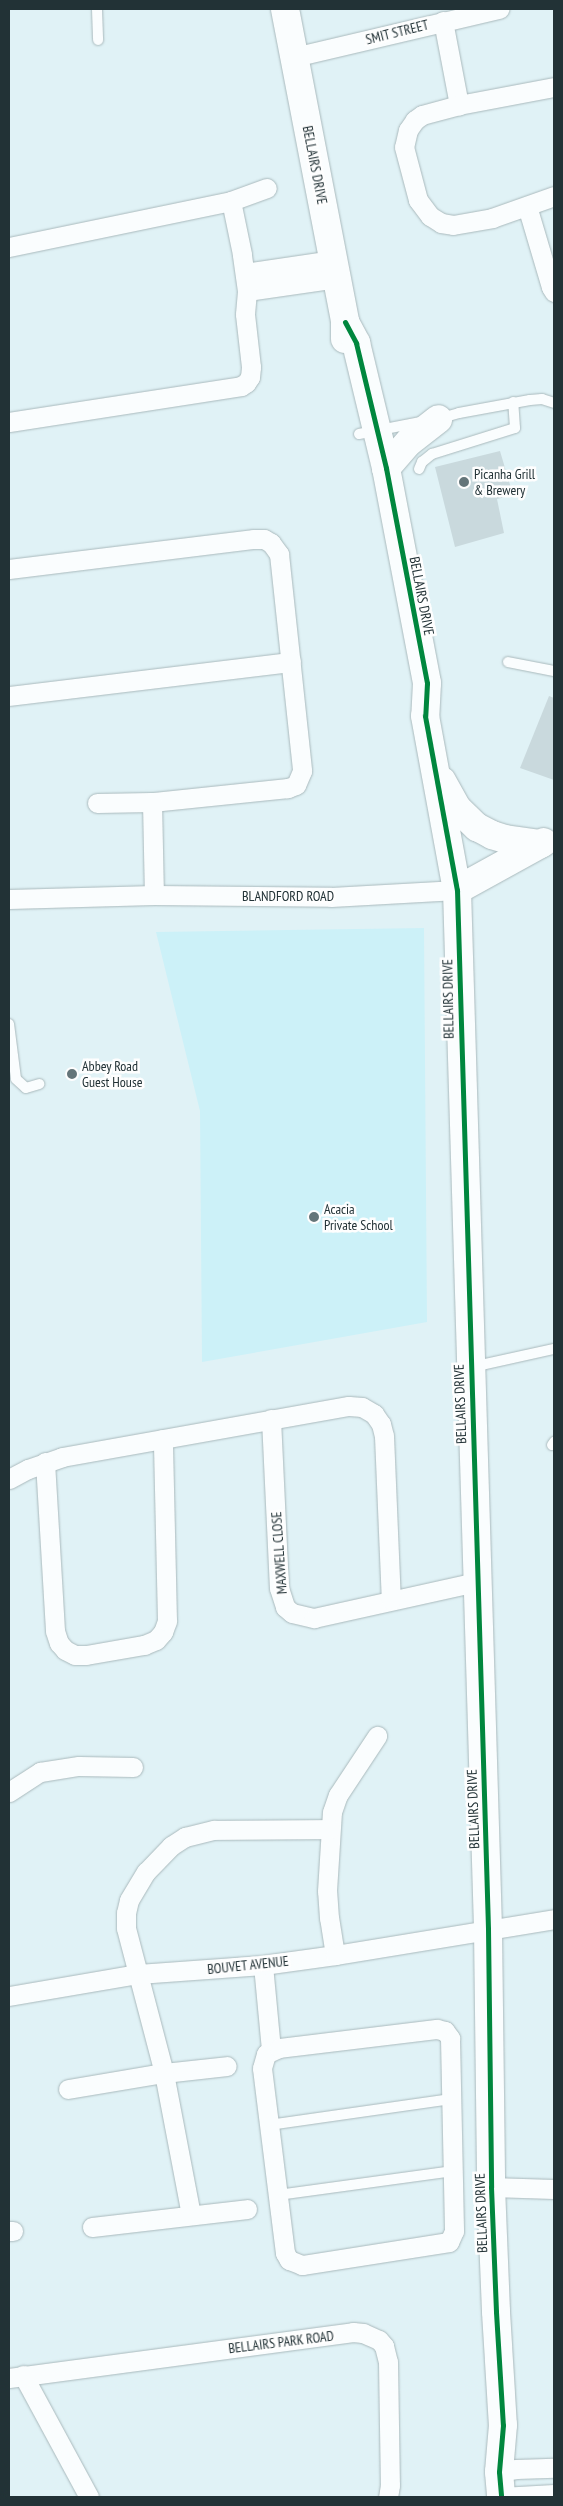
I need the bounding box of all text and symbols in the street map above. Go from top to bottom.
street label: SMIT STREET [364,16,430,48]
street label: BELLAIRS DRIVE [299,124,331,206]
place label: Picanha Grill & Brewery [474,466,535,498]
marker: Picanha Grill & Brewery [458,476,470,488]
street label: BELLAIRS DRIVE [406,555,438,637]
street label: BLANDFORD ROAD [242,888,334,904]
street label: BELLAIRS DRIVE [439,959,457,1039]
place label: Abbey Road Guest House [82,1058,142,1090]
marker: Abbey Road Guest House [66,1068,78,1080]
place label: Acacia Private School [324,1201,393,1234]
marker: Acacia Private School [308,1211,320,1223]
street label: BELLAIRS DRIVE [450,1364,470,1444]
street label: MAXWELL CLOSE [268,1511,290,1595]
street label: BELLAIRS DRIVE [463,1769,483,1849]
street label: BOUVET AVENUE [206,1952,290,1978]
street label: BELLAIRS DRIVE [471,2173,491,2253]
street label: BELLAIRS PARK ROAD [227,2327,335,2357]

